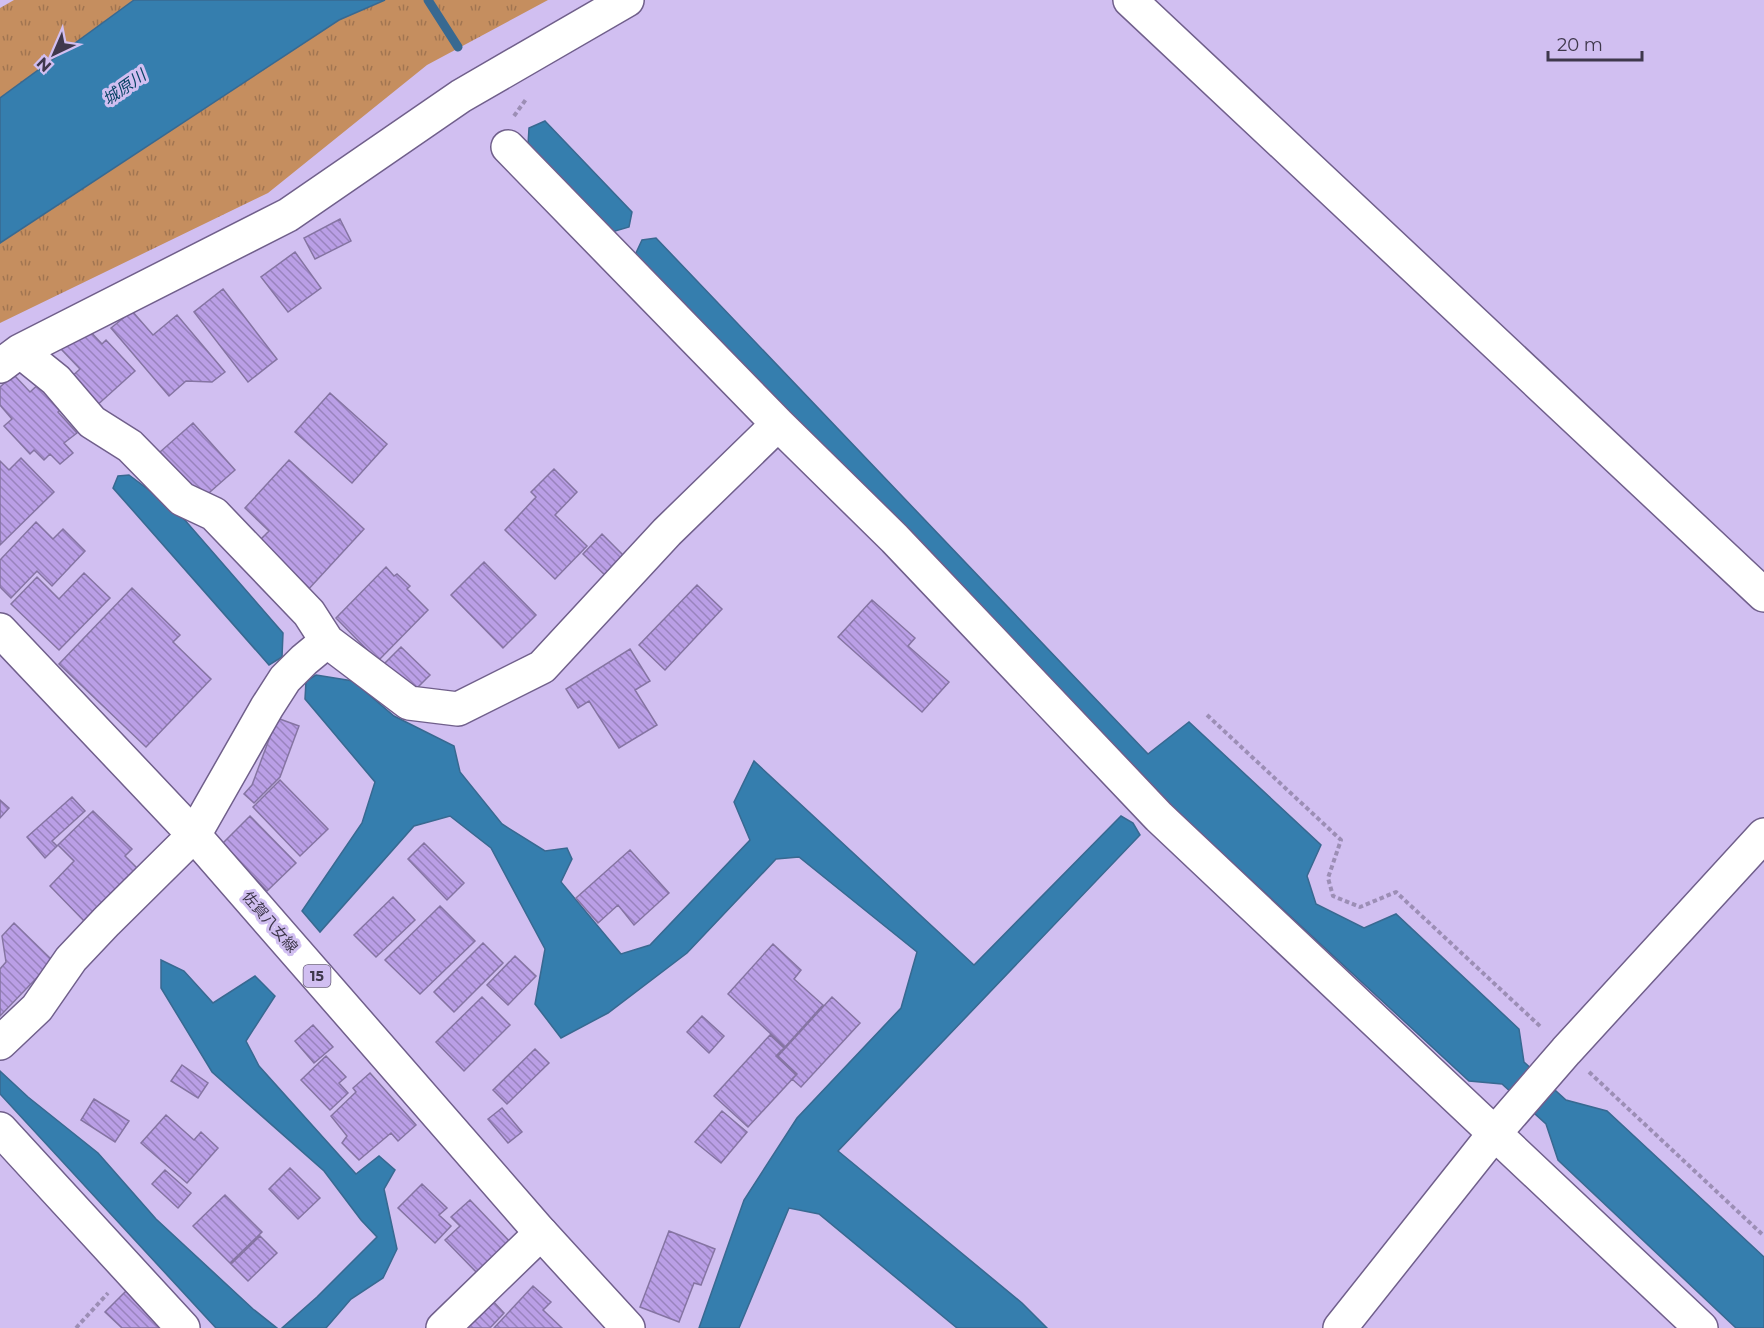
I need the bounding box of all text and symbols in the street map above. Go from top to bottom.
north arrow [24,24,84,84]
scale bar [1548,24,1642,62]
text: 20 m [1557,34,1603,56]
text: N [33,53,55,76]
water label: 城原川 [99,65,151,109]
street label: 佐賀八女線 [239,887,302,956]
road number: 15 [304,965,330,987]

